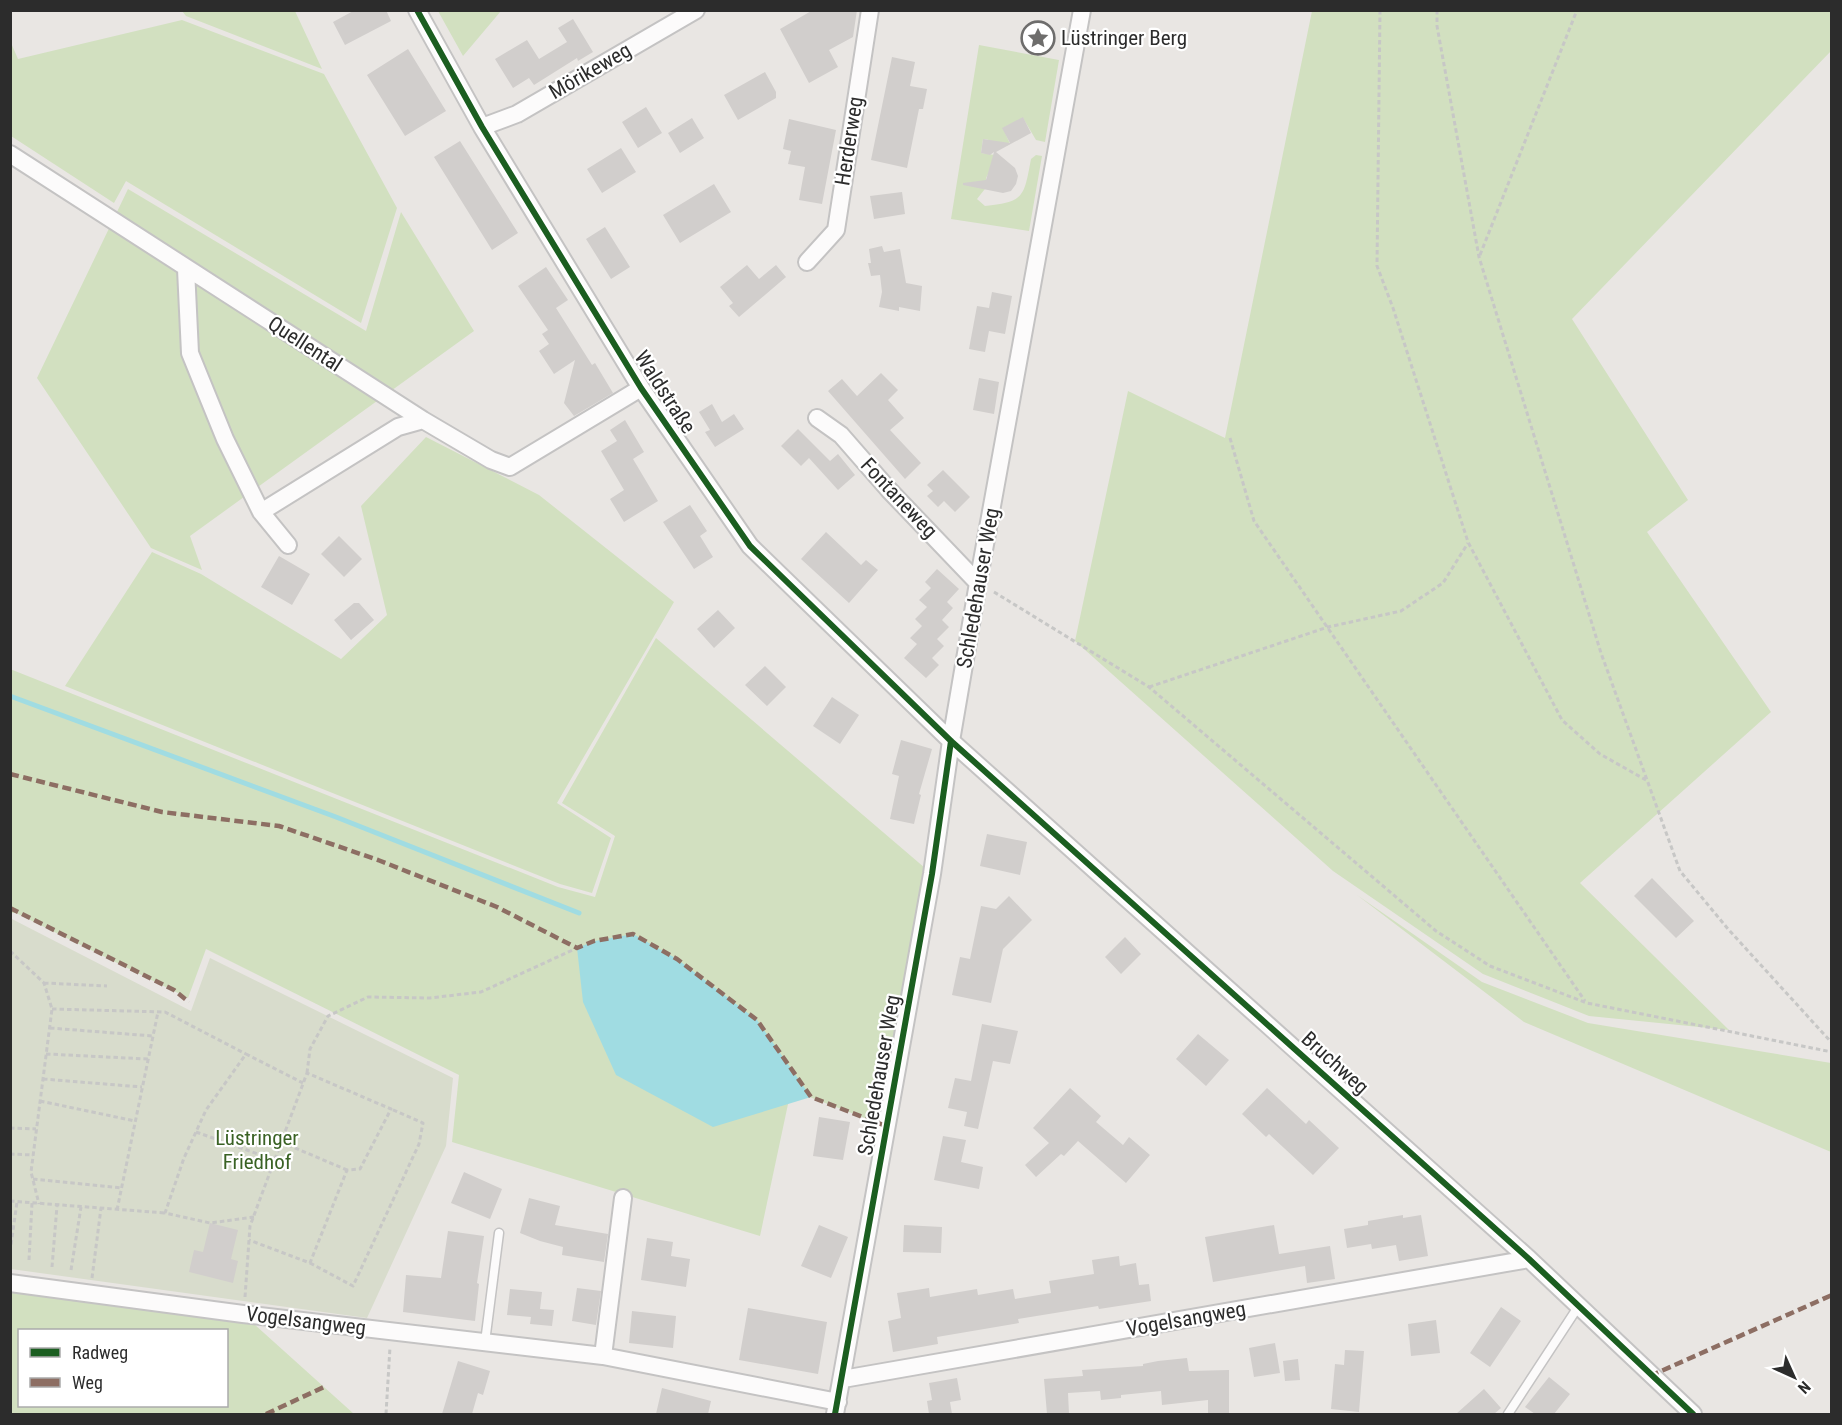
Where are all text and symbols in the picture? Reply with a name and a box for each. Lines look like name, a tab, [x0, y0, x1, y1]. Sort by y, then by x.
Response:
place icon: Lüstringer Berg	[1020, 20, 1056, 56]
place label: Lüstringer Berg	[1061, 26, 1187, 50]
street label: Mörikeweg	[545, 38, 635, 104]
street label: Herderweg	[830, 95, 868, 187]
street label: Quellental	[264, 311, 346, 377]
street label: Waldstraße	[629, 346, 701, 438]
street label: Fontaneweg	[856, 453, 942, 543]
street label: Schledehauser Weg	[952, 506, 1004, 670]
street label: Schledehauser Weg	[853, 993, 905, 1157]
street label: Bruchweg	[1297, 1027, 1373, 1099]
park label: Lüstringer Friedhof	[215, 1126, 299, 1174]
street label: Vogelsangweg	[1124, 1297, 1248, 1341]
street label: Vogelsangweg	[245, 1302, 367, 1340]
legend	[18, 1329, 228, 1407]
text: Radweg	[72, 1342, 128, 1363]
north arrow	[1764, 1347, 1824, 1407]
text: Weg	[72, 1372, 103, 1393]
text: N	[1794, 1377, 1814, 1397]

